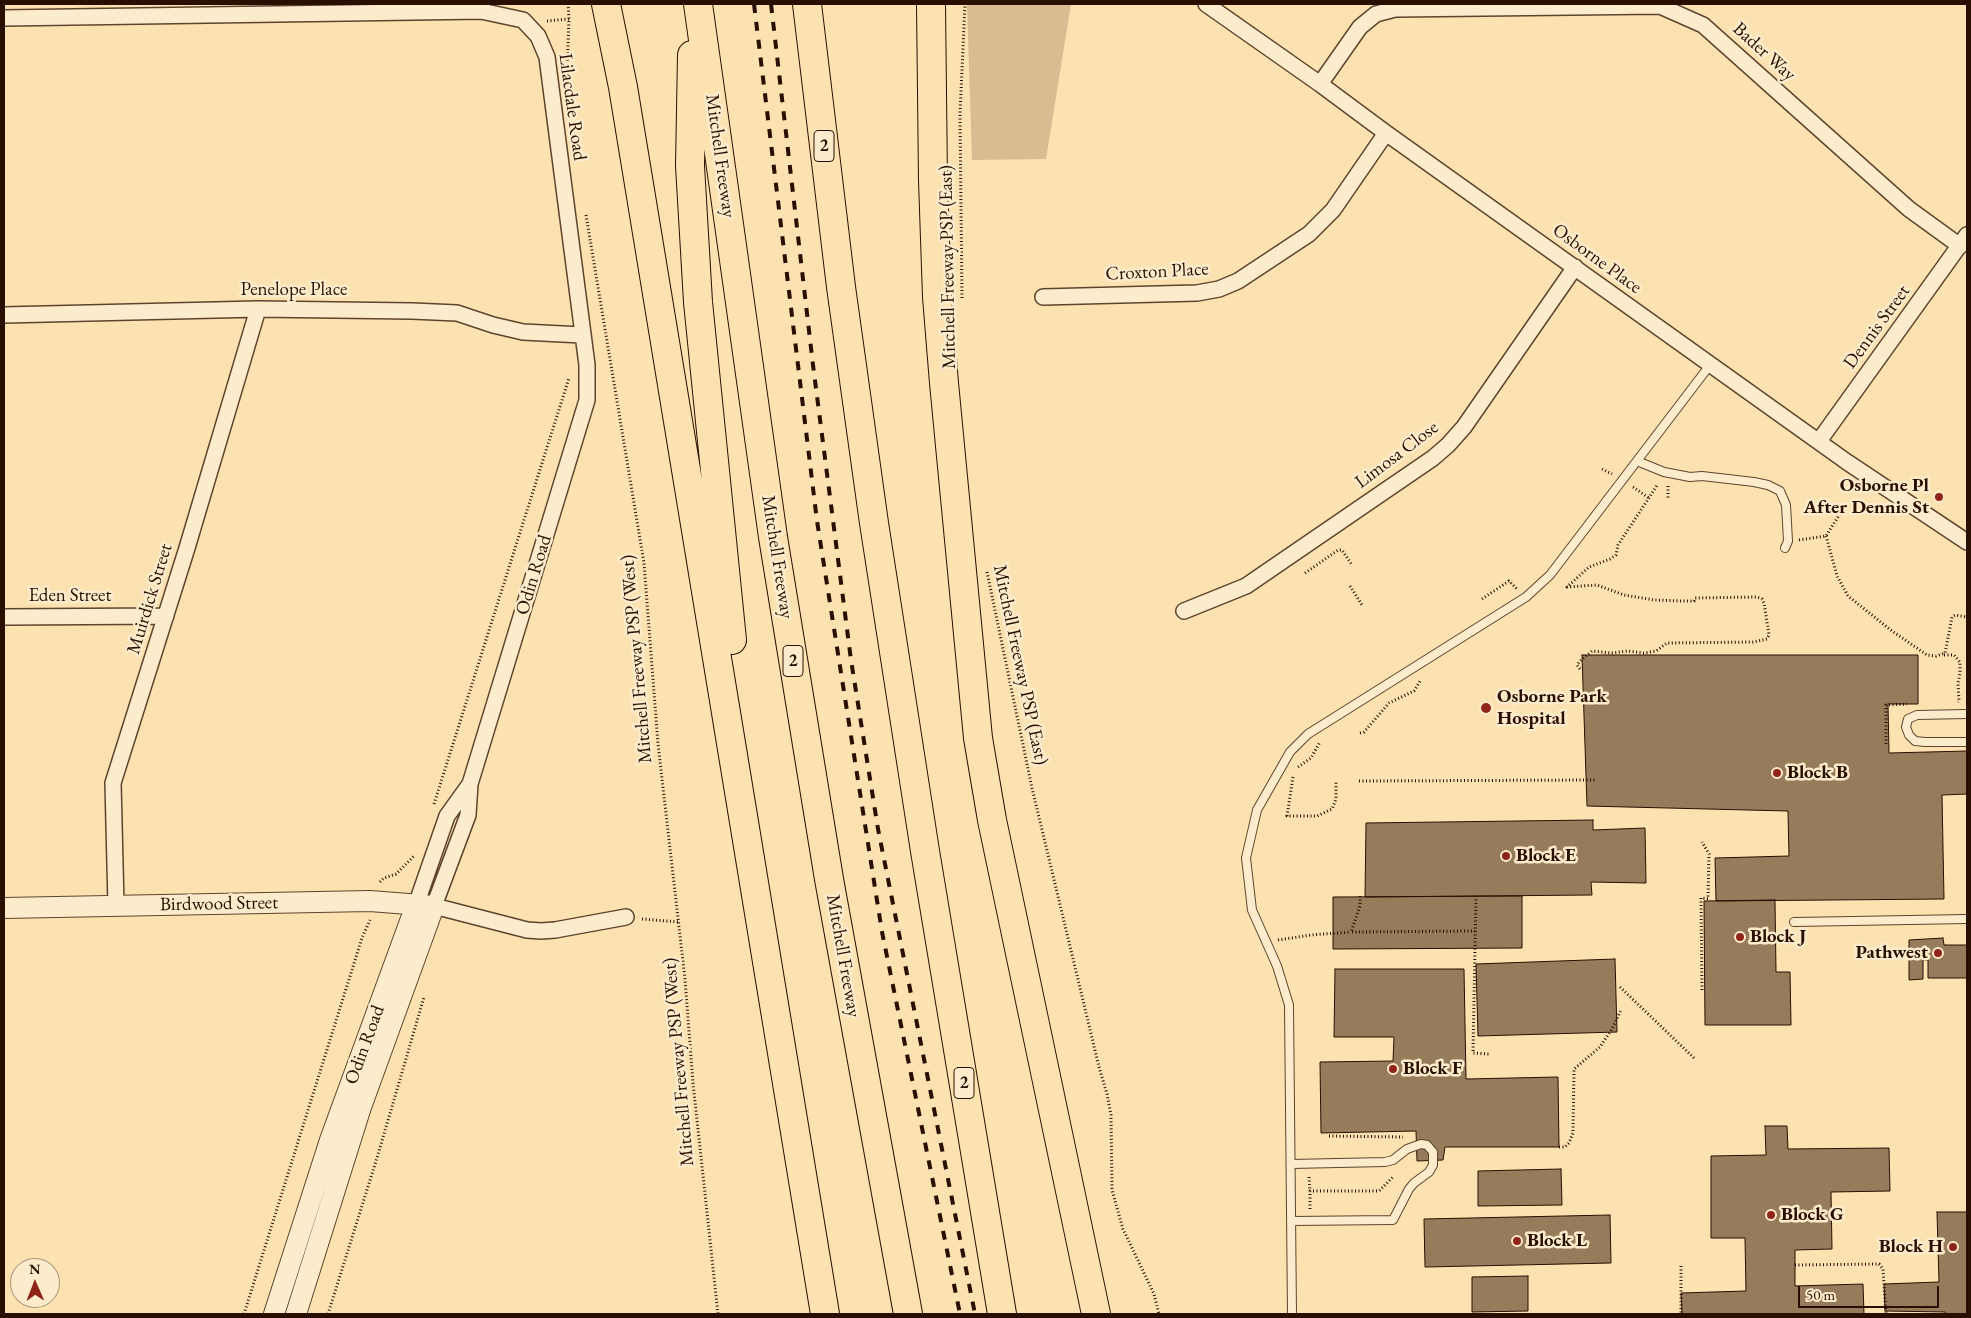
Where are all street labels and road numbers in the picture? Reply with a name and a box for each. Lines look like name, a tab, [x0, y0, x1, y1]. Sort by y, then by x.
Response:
street label: Bader Way	[1728, 18, 1800, 86]
street label: Lilacdale Road	[553, 52, 591, 162]
street label: Mitchell Freeway	[700, 93, 740, 219]
road number: 2	[814, 130, 834, 162]
street label: Mitchell Freeway PSP (East)	[935, 165, 961, 369]
street label: Osborne Place	[1548, 219, 1646, 299]
street label: Croxton Place	[1105, 258, 1209, 286]
street label: Penelope Place	[241, 279, 347, 301]
street label: Dennis Street	[1839, 281, 1915, 373]
street label: Limosa Close	[1351, 416, 1443, 494]
street label: Mitchell Freeway	[756, 494, 798, 620]
street label: Odin Road	[511, 532, 557, 618]
street label: Muirdick Street	[122, 541, 178, 657]
street label: Mitchell Freeway PSP (West)	[617, 554, 657, 764]
street label: Mitchell Freeway PSP (East)	[988, 563, 1052, 767]
street label: Eden Street	[29, 585, 111, 607]
road number: 2	[783, 646, 803, 676]
street label: Birdwood Street	[160, 892, 278, 916]
street label: Mitchell Freeway	[821, 893, 865, 1019]
street label: Mitchell Freeway PSP (West)	[659, 957, 699, 1167]
street label: Odin Road	[340, 1002, 390, 1088]
road number: 2	[954, 1068, 974, 1098]

